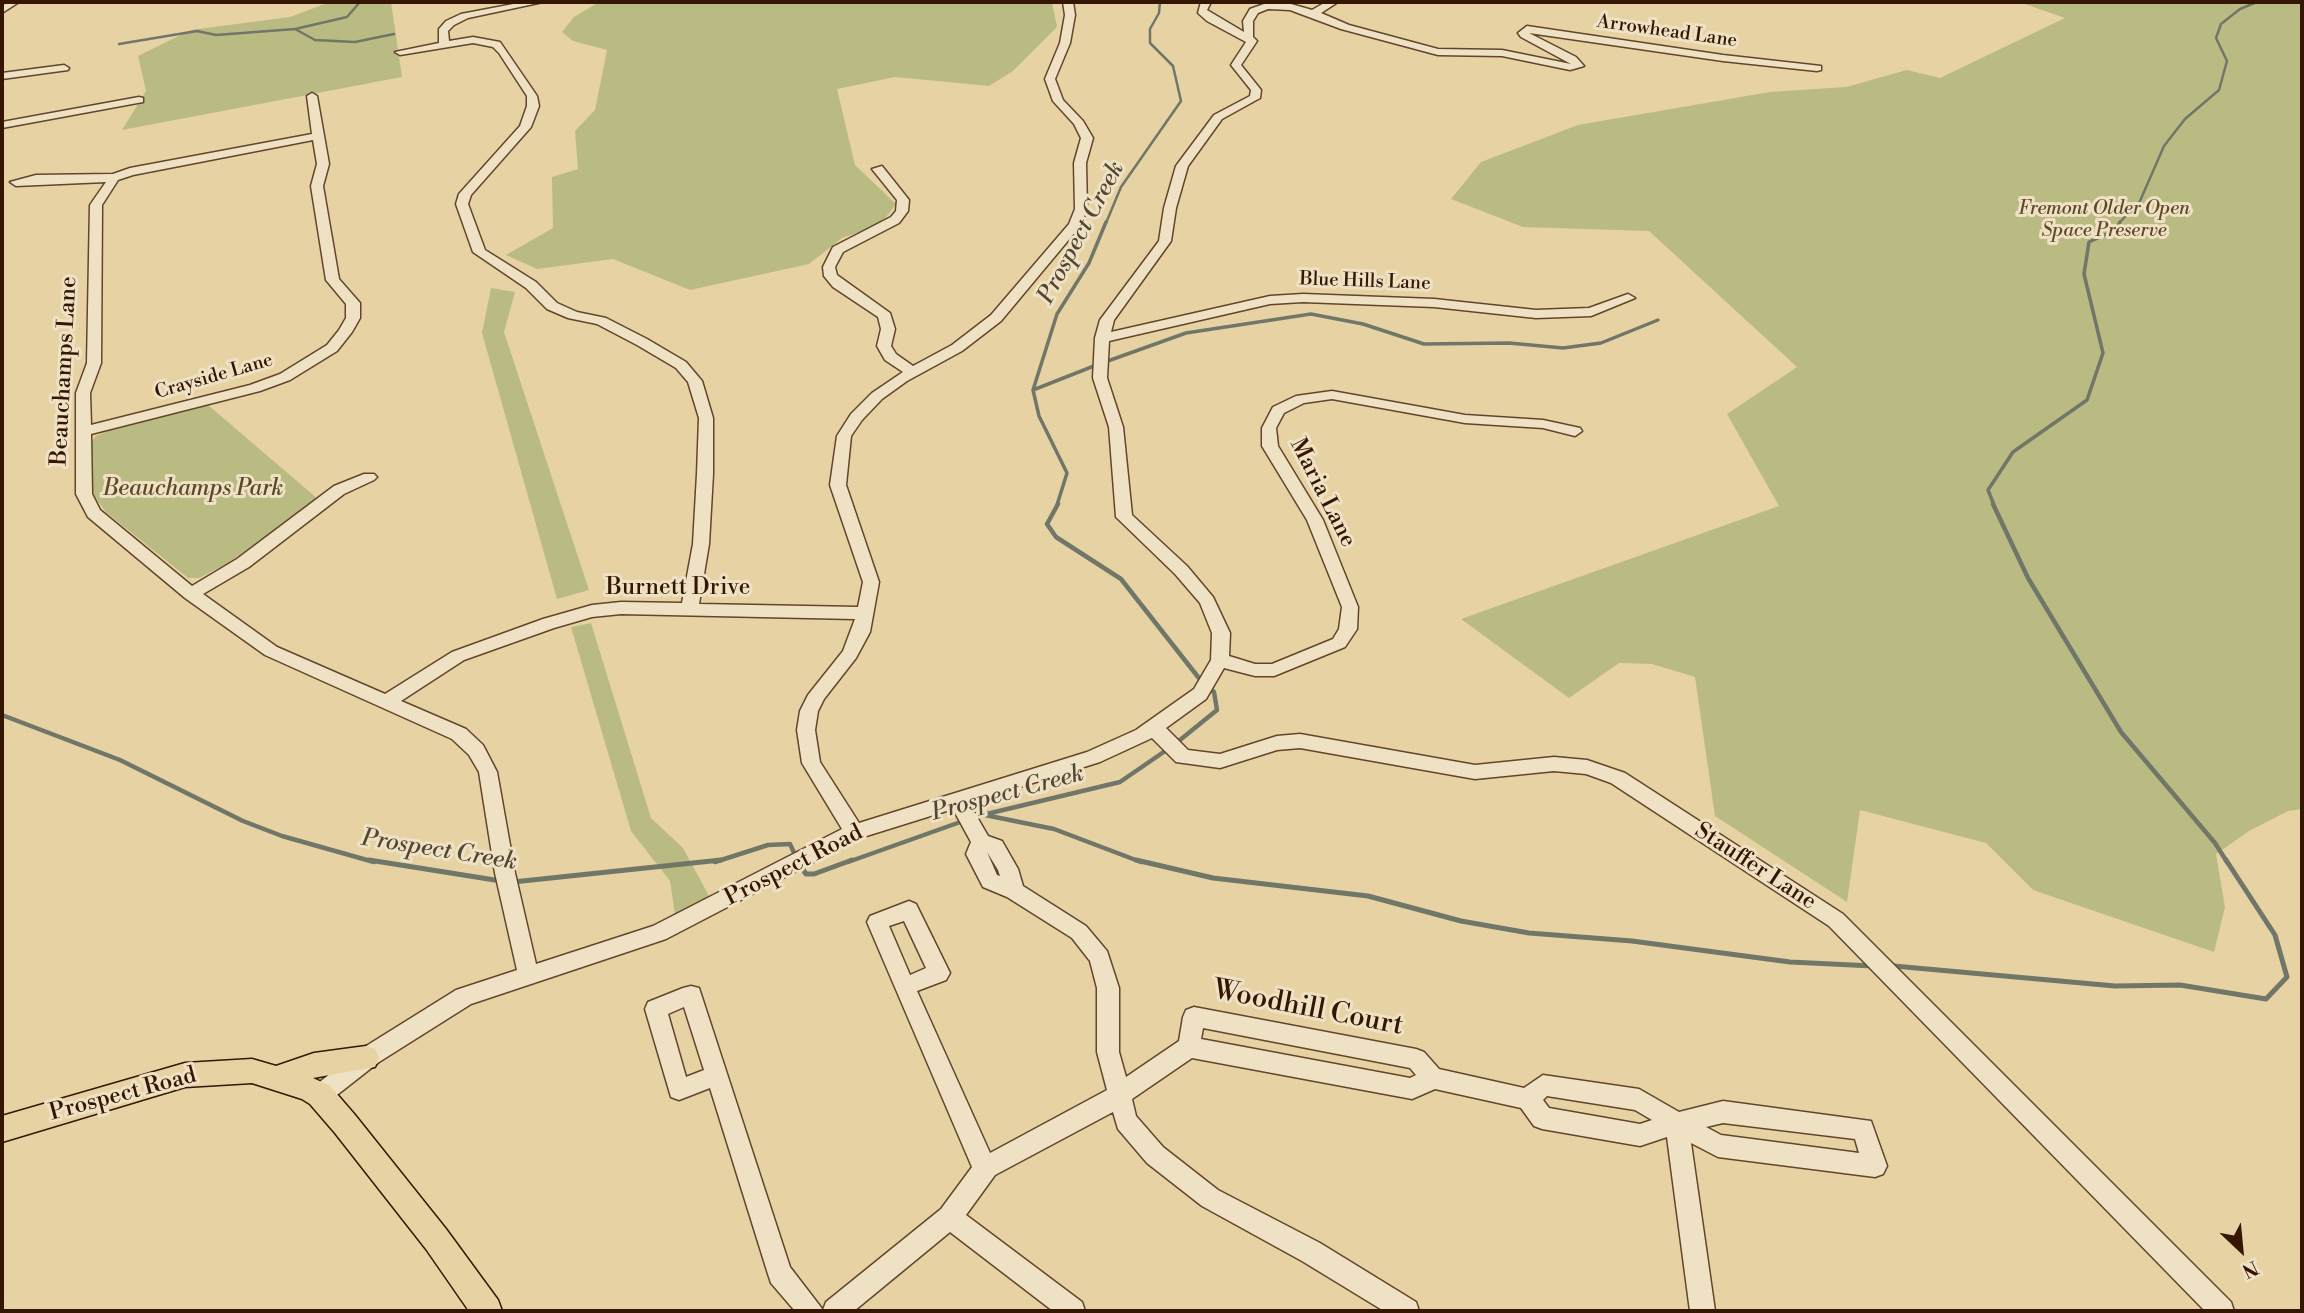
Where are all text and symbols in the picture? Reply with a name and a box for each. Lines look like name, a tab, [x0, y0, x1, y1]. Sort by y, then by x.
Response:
street label: Arrowhead Lane	[1595, 11, 1739, 53]
water label: Prospect Creek	[1032, 157, 1132, 309]
park label: Fremont Older Open Space Preserve	[2018, 198, 2190, 242]
street label: Blue Hills Lane	[1299, 268, 1431, 296]
street label: Beauchamps Lane	[46, 276, 84, 466]
street label: Crayside Lane	[152, 349, 276, 405]
street label: Maria Lane	[1283, 434, 1361, 552]
park label: Beauchamps Park	[103, 475, 283, 503]
street label: Burnett Drive	[606, 574, 750, 602]
water label: Prospect Creek	[929, 760, 1087, 828]
street label: Stauffer Lane	[1689, 817, 1821, 917]
street label: Prospect Road	[720, 819, 868, 913]
water label: Prospect Creek	[359, 825, 519, 877]
street label: Woodhill Court	[1210, 974, 1406, 1044]
street label: Prospect Road	[46, 1062, 200, 1128]
north arrow	[2206, 1215, 2276, 1285]
text: N	[2238, 1255, 2262, 1283]

